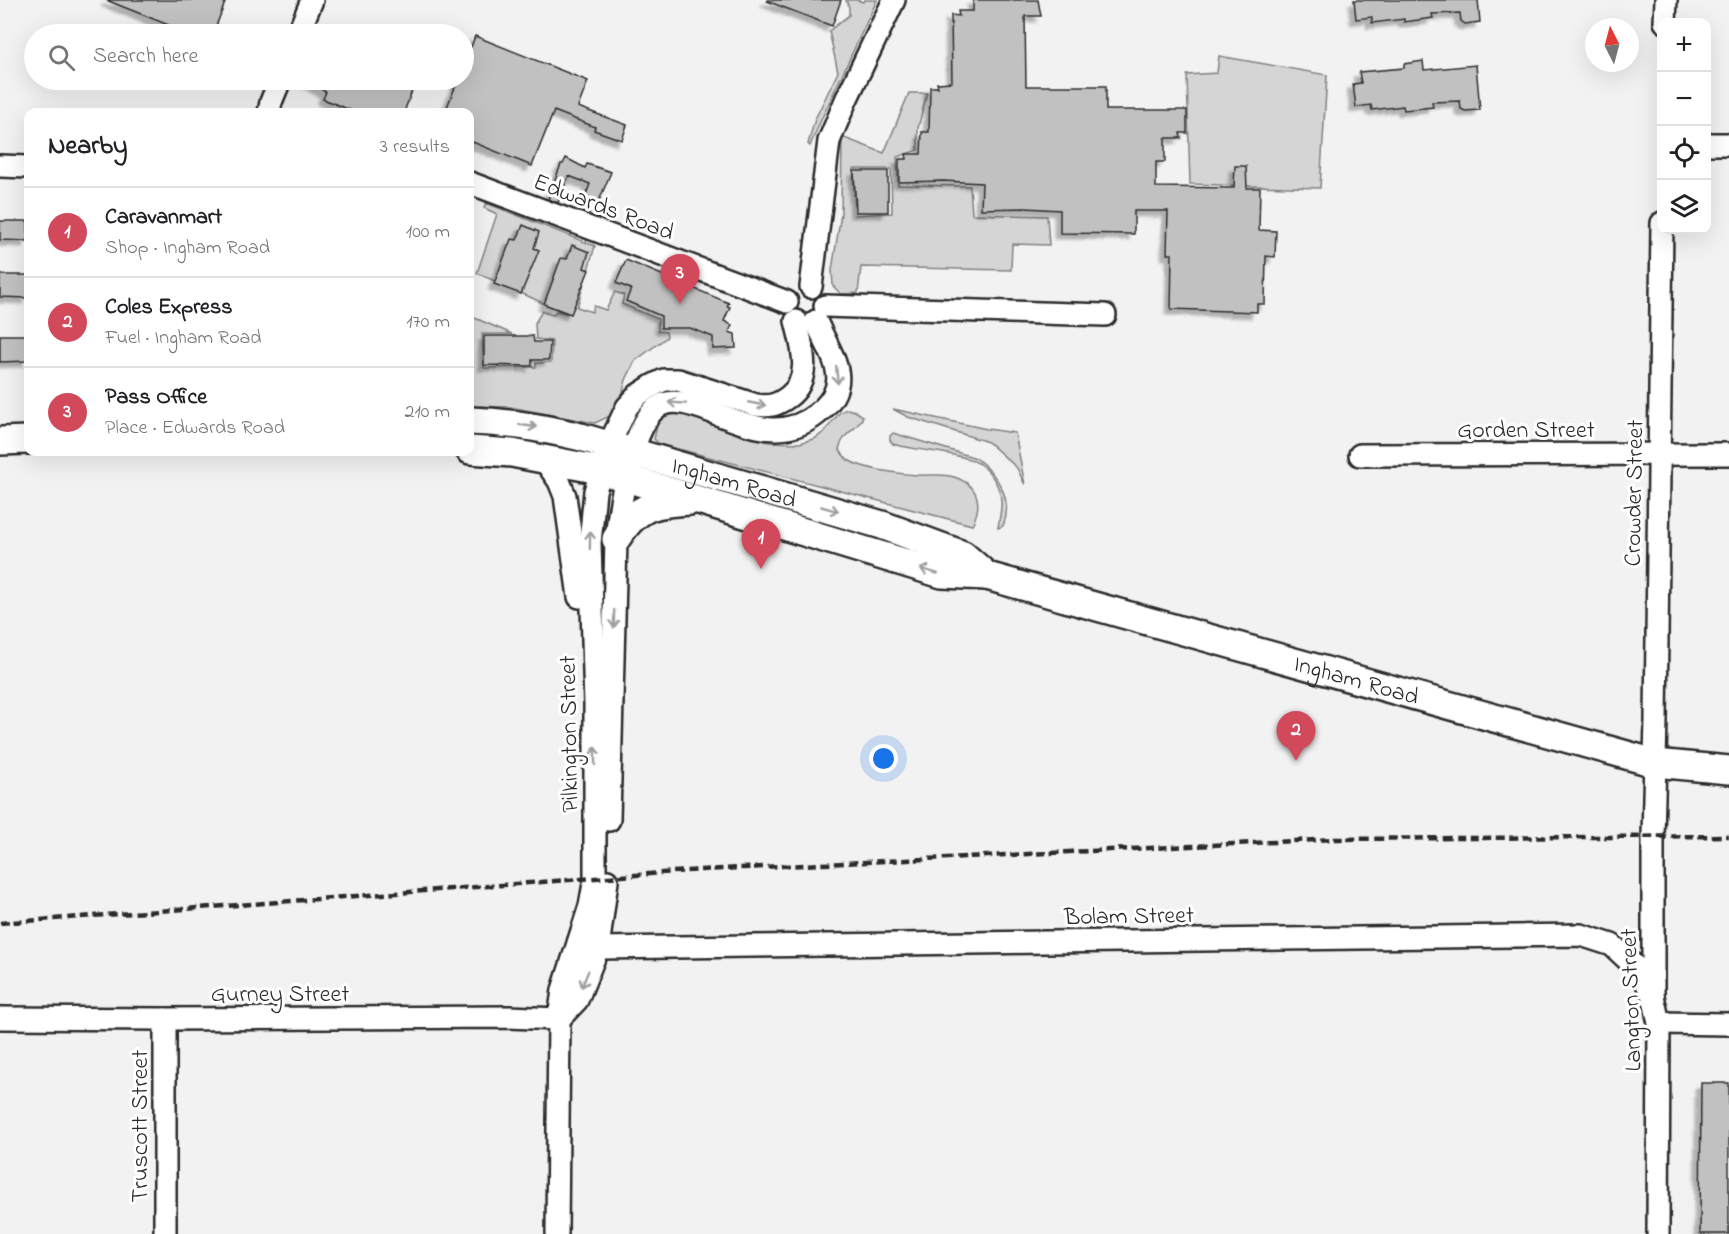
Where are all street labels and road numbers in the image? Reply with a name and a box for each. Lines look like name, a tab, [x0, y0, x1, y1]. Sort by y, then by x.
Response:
street label: Edwards Road	[528, 165, 679, 251]
street label: Gorden Street	[1457, 414, 1595, 449]
street label: Crowder Street	[1617, 419, 1654, 567]
street label: Ingham Road	[667, 449, 801, 519]
street label: Ingham Road	[1289, 648, 1423, 716]
street label: Pilkington Street	[552, 655, 589, 813]
street label: Bolam Street	[1063, 899, 1194, 936]
street label: Langton Street	[1613, 928, 1652, 1072]
street label: Gurney Street	[211, 978, 349, 1014]
street label: Truscott Street	[124, 1050, 159, 1202]

